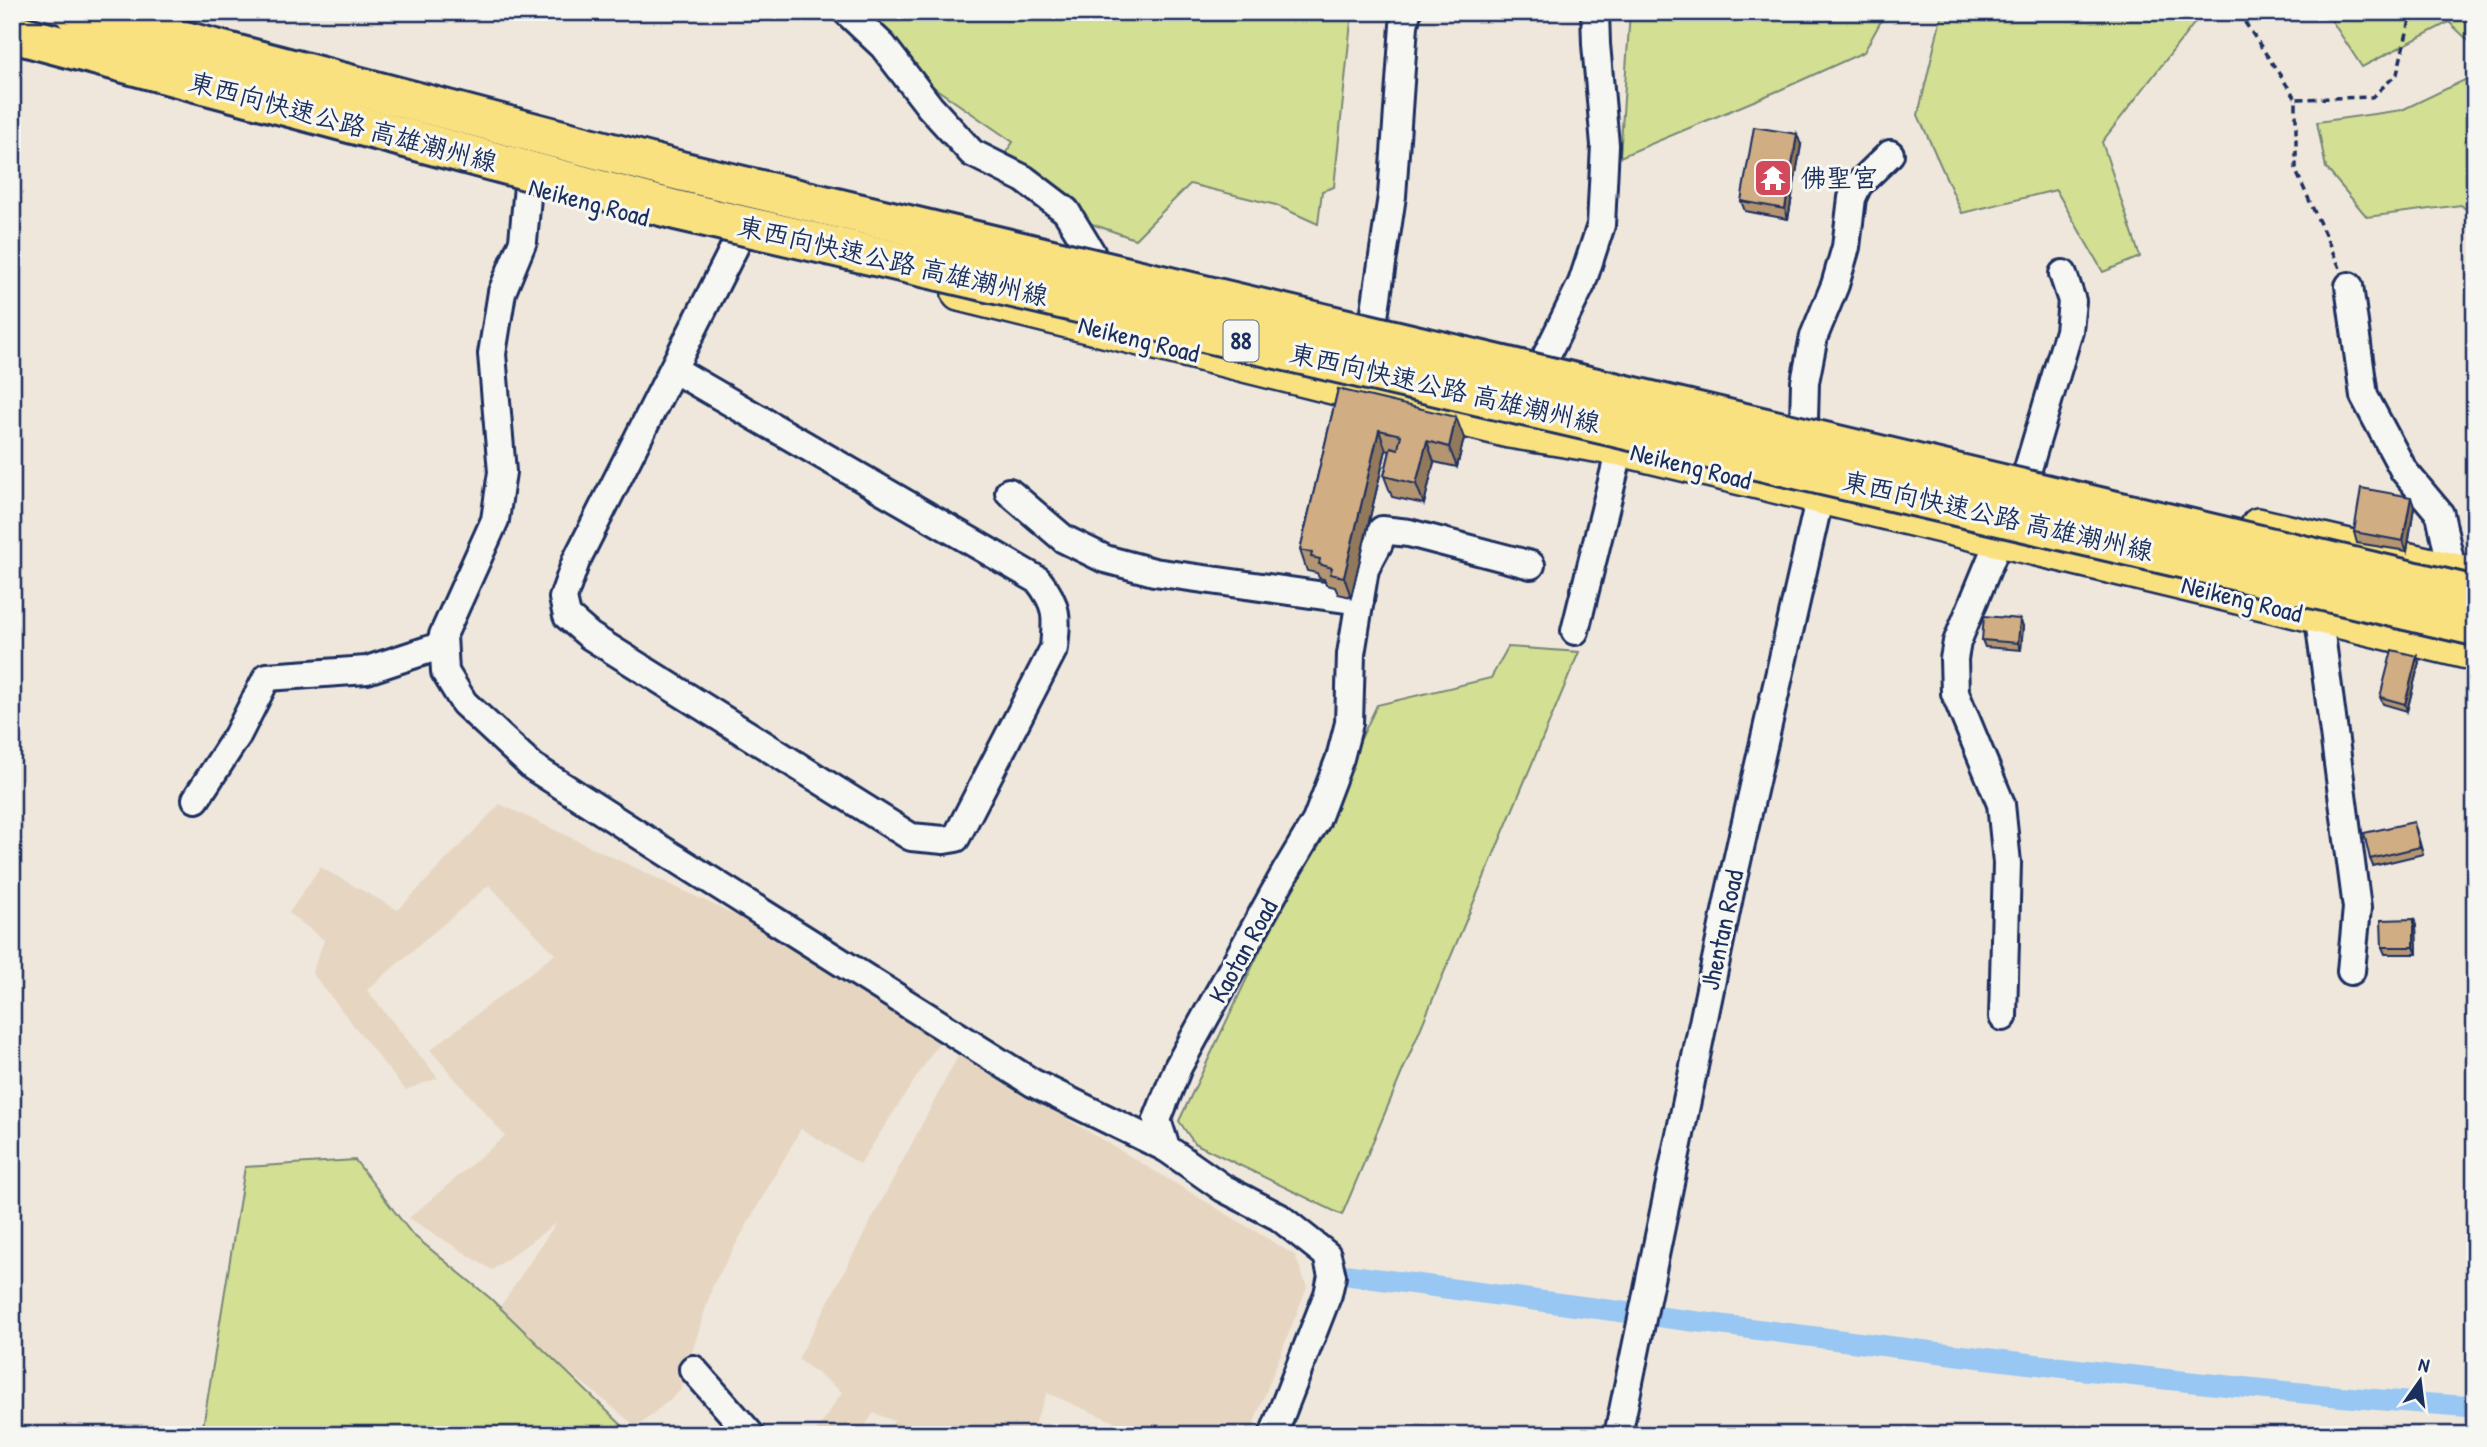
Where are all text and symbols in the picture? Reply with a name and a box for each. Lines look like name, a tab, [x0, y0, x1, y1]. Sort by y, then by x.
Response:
street label: 東西向快速公路 高雄潮州線	[185, 63, 501, 180]
temple icon: 佛聖宮	[1752, 157, 1794, 199]
place label: 佛聖宮	[1800, 160, 1878, 195]
street label: Neikeng Road	[525, 169, 653, 234]
street label: 東西向快速公路 高雄潮州線	[734, 208, 1052, 313]
street label: Neikeng Road	[1075, 307, 1203, 370]
road number: 88	[1224, 320, 1258, 362]
street label: 東西向快速公路 高雄潮州線	[1286, 335, 1604, 440]
street label: Neikeng Road	[1627, 434, 1755, 497]
street label: 東西向快速公路 高雄潮州線	[1839, 463, 2157, 568]
street label: Neikeng Road	[2178, 567, 2306, 630]
street label: Jhentan Road	[1692, 867, 1751, 993]
street label: Kaotan Road	[1200, 893, 1285, 1009]
north arrow	[2386, 1346, 2456, 1416]
text: N	[2416, 1351, 2432, 1378]

